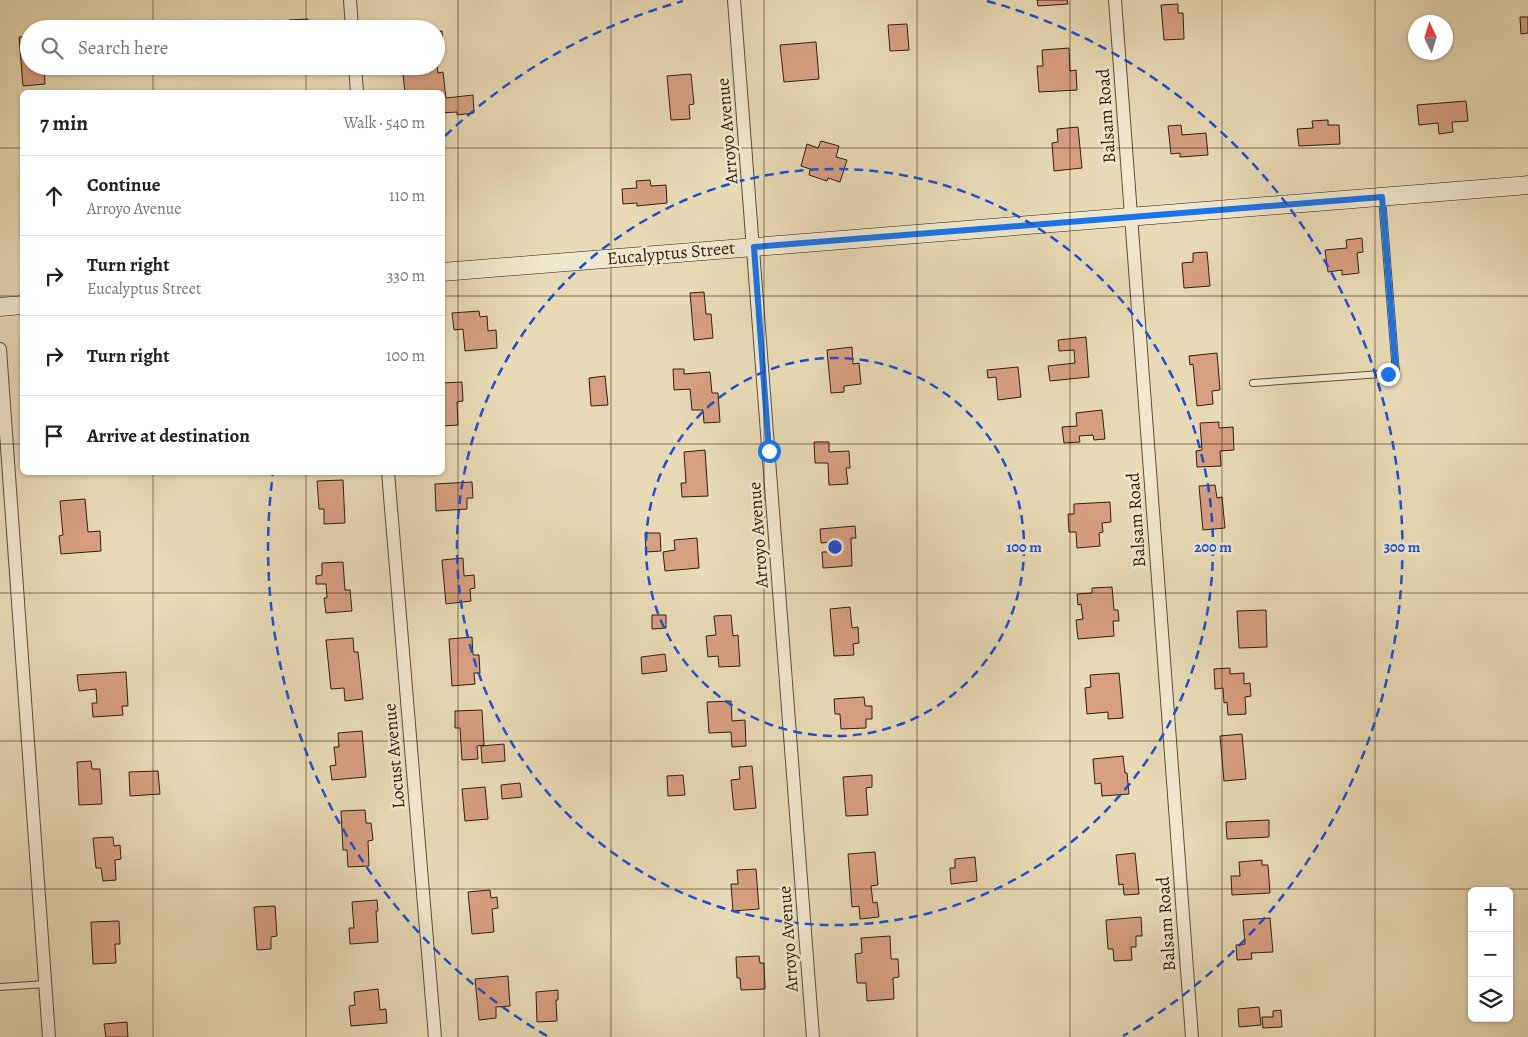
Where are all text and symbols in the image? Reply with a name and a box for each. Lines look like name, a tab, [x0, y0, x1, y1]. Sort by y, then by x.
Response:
north arrow	[1408, 15, 1453, 60]
search box	[20, 20, 445, 75]
icon: search	[38, 34, 66, 62]
text: Search here	[78, 35, 168, 61]
street label: Balsam Road	[1091, 67, 1121, 164]
street label: Arroyo Avenue	[710, 77, 744, 186]
text: 7 min	[40, 109, 88, 137]
text: Walk · 540 m	[343, 112, 425, 134]
text: Continue	[87, 172, 161, 198]
icon: ahead	[40, 182, 68, 210]
text: 110 m	[389, 185, 425, 207]
text: Arroyo Avenue	[87, 198, 182, 220]
street label: Eucalyptus Street	[606, 235, 736, 271]
text: Turn right	[87, 252, 169, 278]
icon: right	[40, 262, 68, 290]
text: 330 m	[387, 265, 425, 287]
text: Eucalyptus Street	[87, 278, 201, 300]
icon: right	[40, 342, 68, 370]
text: Turn right	[87, 343, 169, 369]
text: 100 m	[386, 345, 425, 367]
route end	[1377, 363, 1400, 386]
icon: arrive	[40, 422, 68, 450]
text: Arrive at destination	[87, 423, 250, 449]
route start	[758, 440, 781, 463]
street label: Balsam Road	[1121, 471, 1151, 568]
street label: Arroyo Avenue	[742, 481, 774, 590]
text: 100 m	[1006, 537, 1042, 557]
text: 200 m	[1194, 537, 1232, 557]
text: 300 m	[1384, 537, 1421, 557]
centre of rings	[826, 538, 844, 556]
street label: Locust Avenue	[377, 702, 411, 810]
street label: Balsam Road	[1151, 875, 1181, 972]
street label: Arroyo Avenue	[772, 885, 804, 994]
map controls	[1468, 887, 1513, 1022]
button: +	[1468, 887, 1513, 932]
button: −	[1468, 932, 1513, 977]
button: layers	[1468, 977, 1513, 1022]

